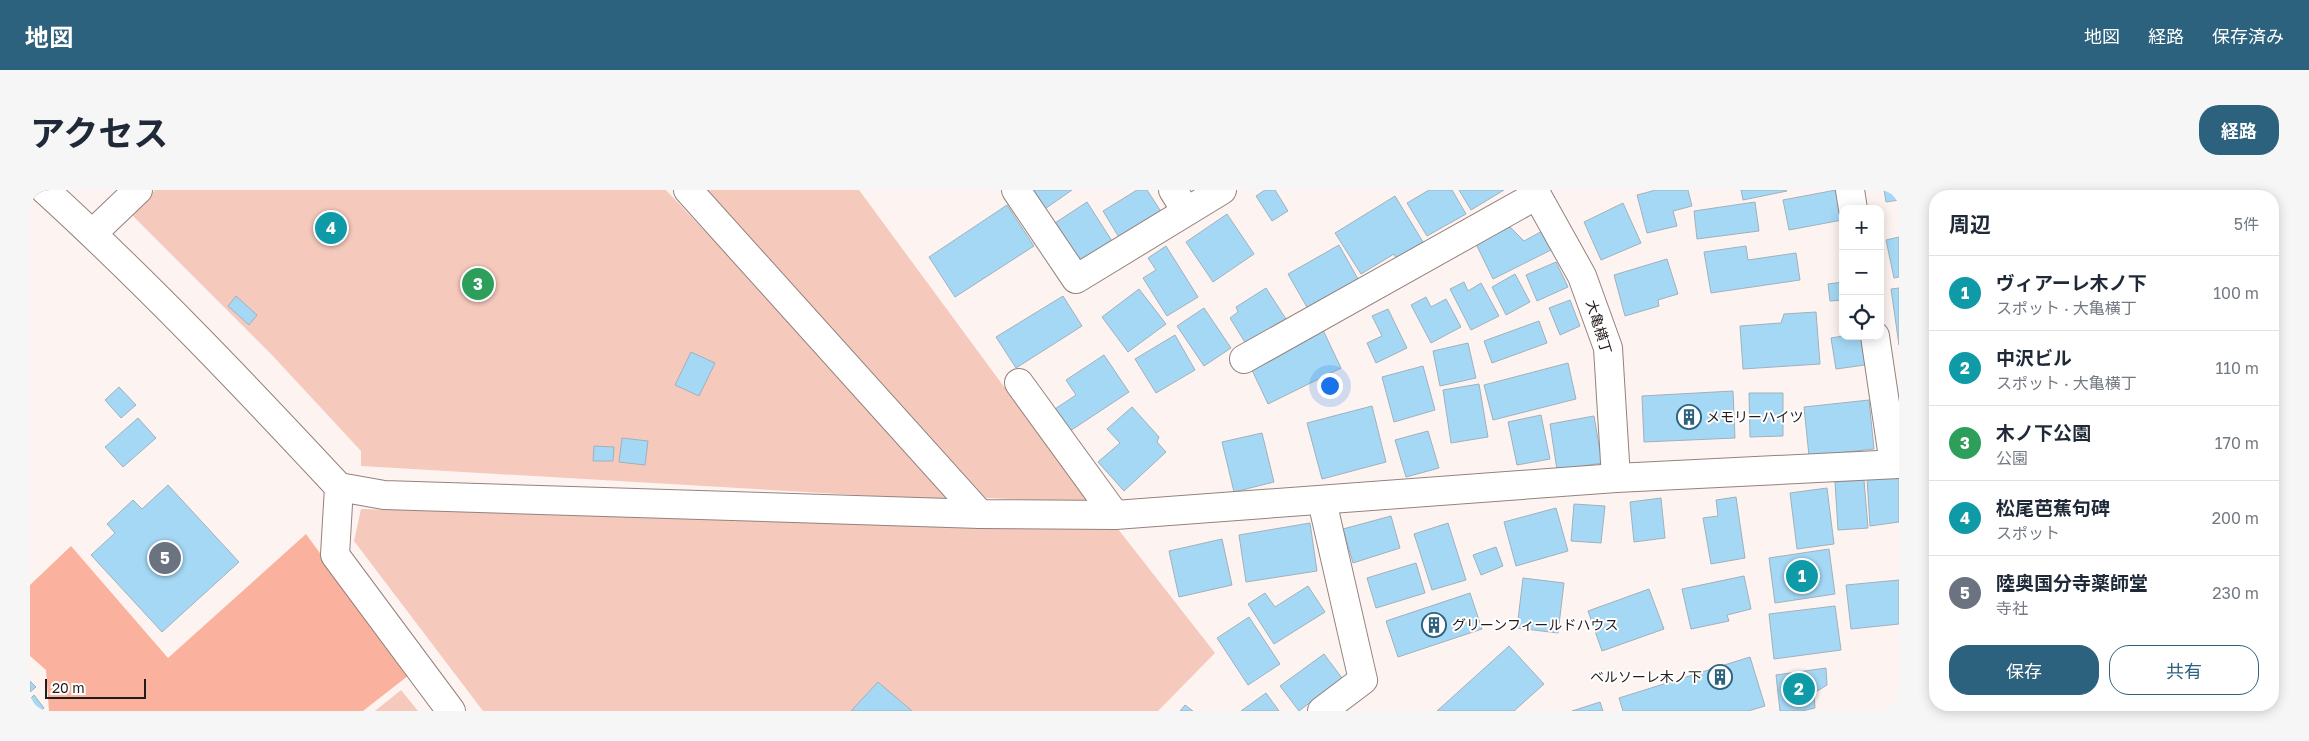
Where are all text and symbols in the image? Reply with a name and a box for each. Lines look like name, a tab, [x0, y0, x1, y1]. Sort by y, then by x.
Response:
text: 地図	[25, 22, 73, 51]
text: 地図	[2084, 25, 2120, 47]
text: 経路	[2148, 25, 2184, 47]
text: 保存済み	[2212, 25, 2284, 47]
button: 経路	[2199, 105, 2279, 155]
text: アクセス	[30, 112, 168, 154]
map controls	[1839, 205, 1884, 340]
button: +	[1839, 205, 1884, 250]
pin: 4	[315, 209, 347, 247]
text: 周辺	[1949, 211, 1991, 237]
text: 5件	[2234, 214, 2259, 234]
button: −	[1839, 250, 1884, 295]
pin: 3	[462, 265, 494, 303]
text: ヴィアーレ木ノ下	[1996, 271, 2147, 294]
text: 1	[1961, 283, 1969, 303]
text: 100 m	[2213, 283, 2259, 303]
button: locate	[1839, 295, 1884, 340]
street label: 大亀横丁	[1583, 298, 1616, 356]
text: スポット · 大亀横丁	[1996, 298, 2137, 318]
text: 中沢ビル	[1996, 346, 2072, 369]
text: 2	[1960, 358, 1970, 378]
text: 110 m	[2215, 358, 2259, 378]
your location	[1317, 373, 1343, 399]
text: スポット · 大亀横丁	[1996, 373, 2137, 393]
building icon: メモリーハイツ	[1676, 404, 1702, 430]
place label: メモリーハイツ	[1706, 408, 1803, 425]
text: 木ノ下公園	[1996, 421, 2091, 444]
text: 3	[1960, 433, 1970, 453]
text: 170 m	[2215, 433, 2259, 453]
text: 公園	[1996, 448, 2028, 468]
text: 松尾芭蕉句碑	[1996, 496, 2110, 519]
text: 4	[1960, 508, 1970, 528]
text: 200 m	[2212, 508, 2259, 528]
text: スポット	[1996, 523, 2060, 543]
pin: 5	[149, 539, 181, 577]
pin: 1	[1786, 557, 1818, 595]
text: 陸奥国分寺薬師堂	[1996, 571, 2148, 594]
text: 5	[1960, 583, 1970, 603]
text: 230 m	[2212, 583, 2259, 603]
text: 寺社	[1996, 598, 2028, 618]
building icon: グリーンフィールドハウス	[1421, 612, 1447, 638]
place label: グリーンフィールドハウス	[1452, 616, 1619, 633]
button: 保存	[1949, 645, 2099, 695]
button: 共有	[2109, 645, 2259, 695]
building icon: ベルソーレ木ノ下	[1707, 664, 1733, 690]
place label: ベルソーレ木ノ下	[1590, 668, 1702, 685]
pin: 2	[1783, 670, 1815, 708]
scale bar	[45, 676, 146, 699]
text: 20 m	[52, 679, 85, 696]

